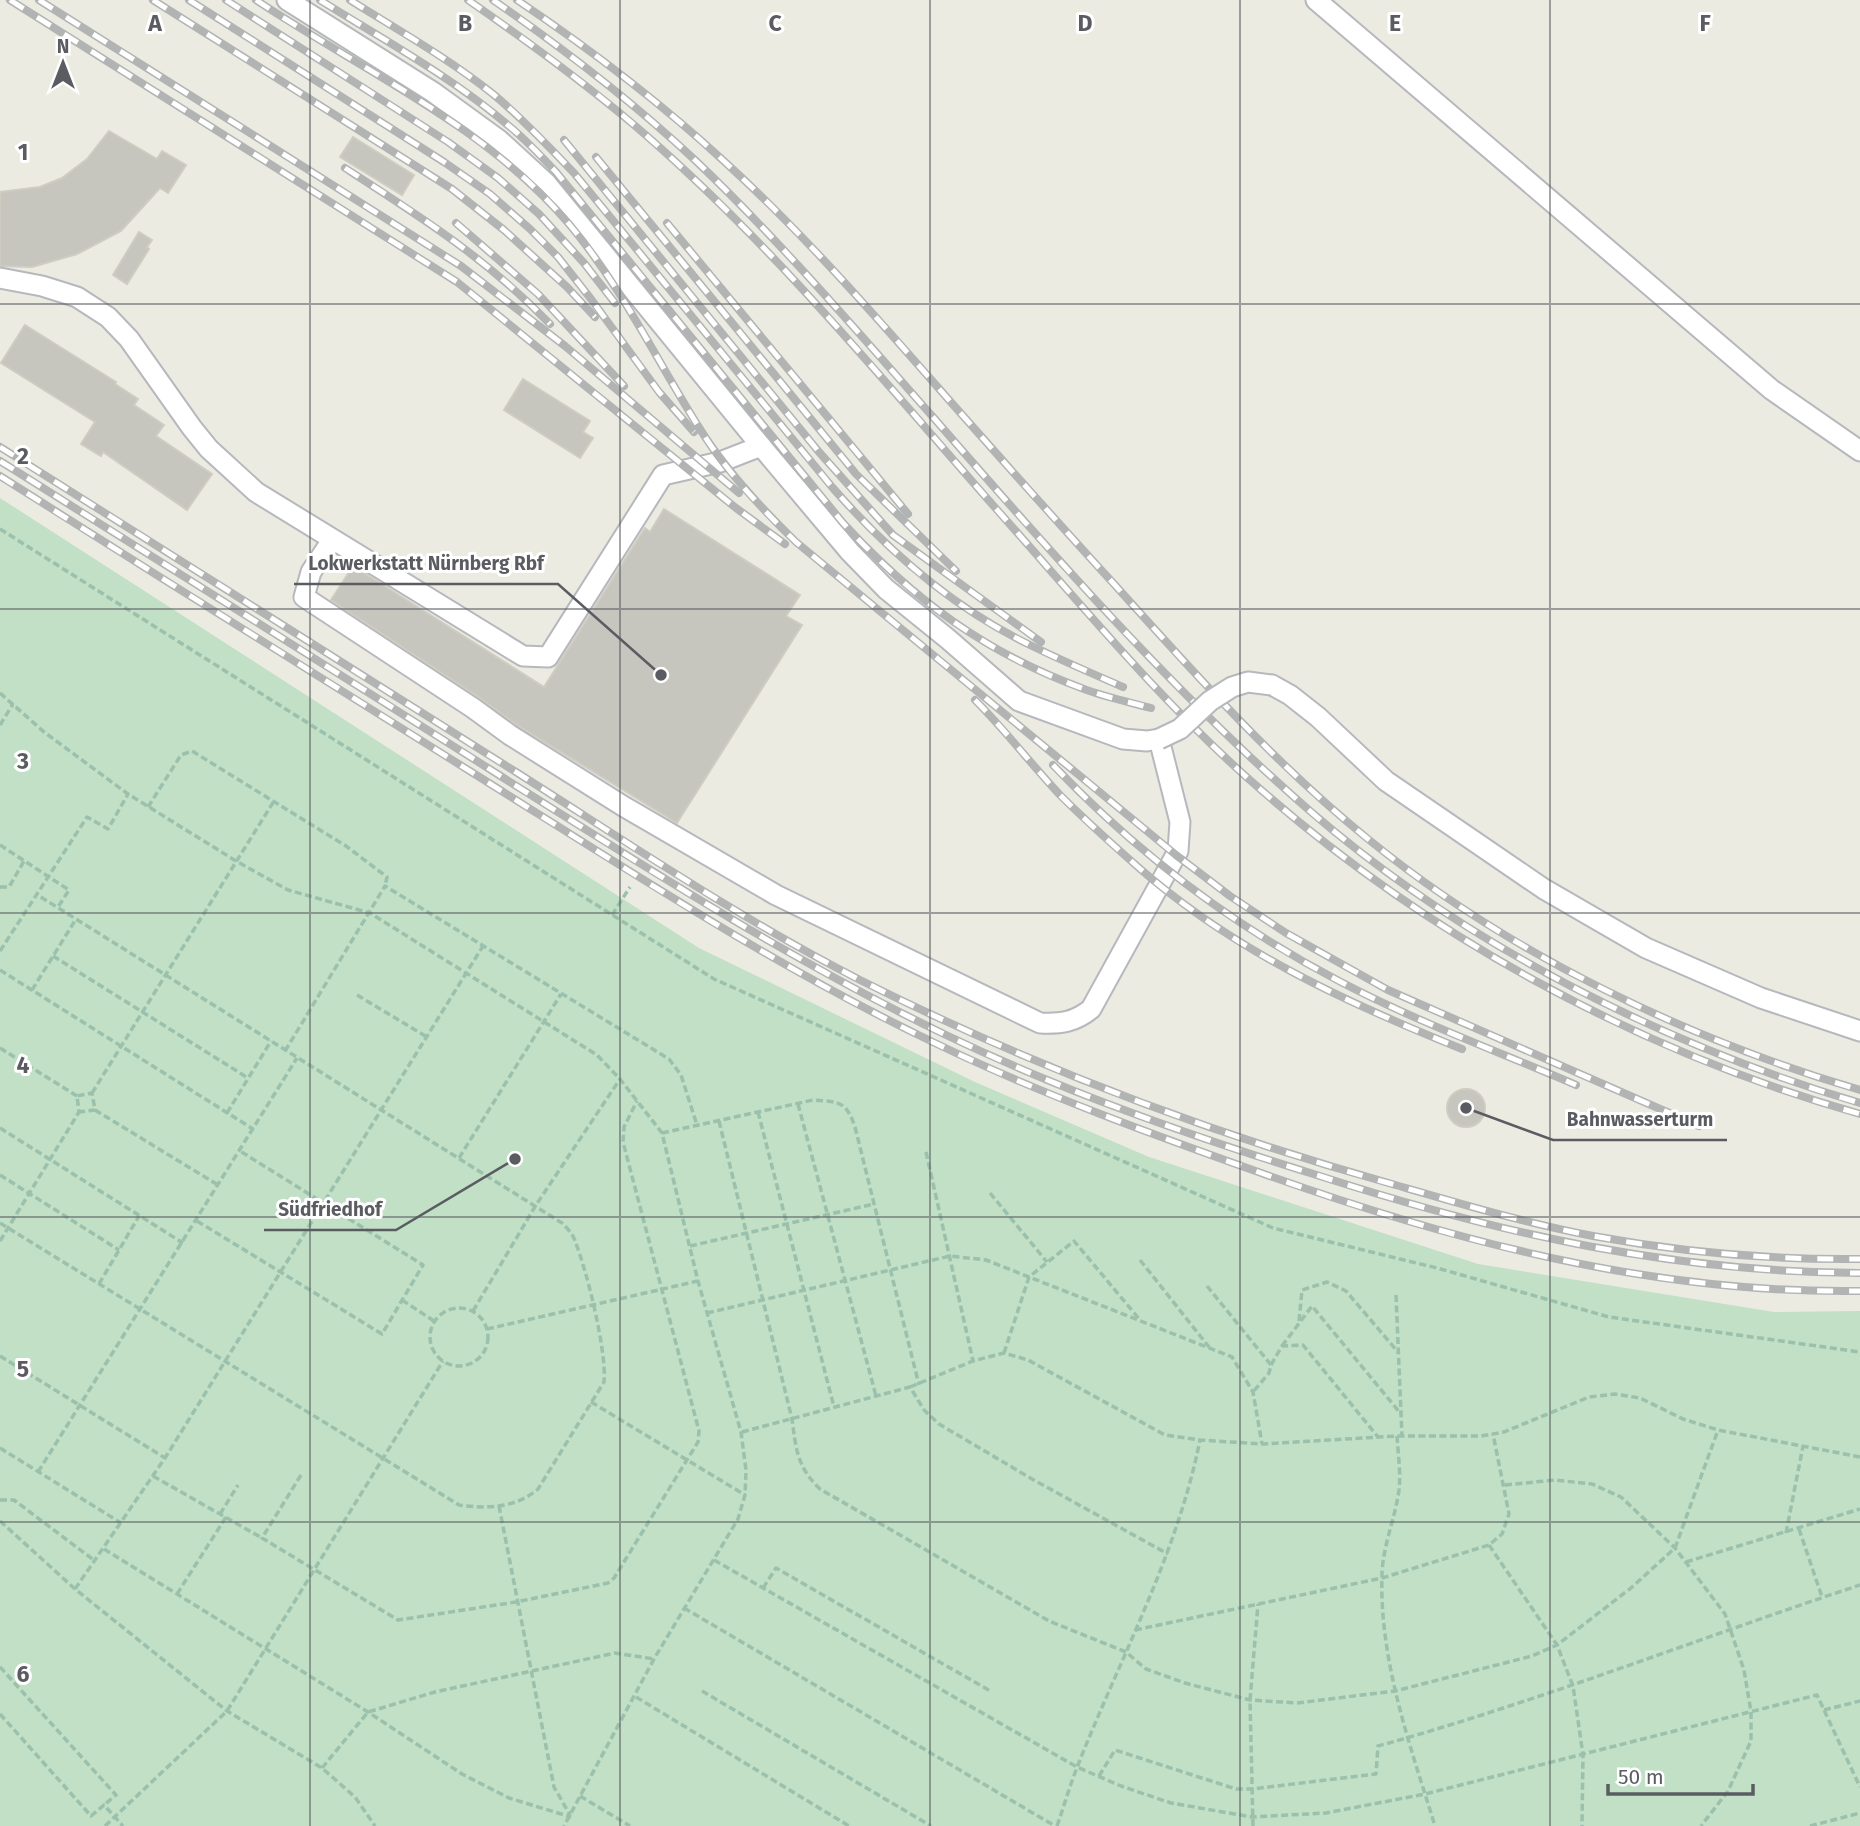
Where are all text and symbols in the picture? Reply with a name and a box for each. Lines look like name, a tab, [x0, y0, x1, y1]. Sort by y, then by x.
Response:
text: A	[147, 9, 162, 37]
text: B	[458, 9, 472, 37]
text: C	[768, 9, 782, 37]
text: D	[1078, 9, 1093, 37]
text: E	[1389, 9, 1401, 37]
text: F	[1699, 9, 1711, 37]
north arrow	[28, 28, 98, 98]
text: N	[57, 35, 69, 58]
text: 1	[18, 138, 28, 166]
text: 2	[17, 442, 29, 470]
callout: Lokwerkstatt Nürnberg Rbf	[294, 544, 558, 584]
text: Lokwerkstatt Nürnberg Rbf	[308, 552, 546, 575]
text: 3	[16, 747, 29, 775]
text: 4	[17, 1051, 30, 1079]
callout: Bahnwasserturm	[1553, 1100, 1727, 1140]
text: Bahnwasserturm	[1567, 1108, 1713, 1131]
callout: Südfriedhof	[264, 1190, 396, 1230]
text: Südfriedhof	[278, 1198, 384, 1221]
text: 5	[17, 1355, 29, 1383]
text: 6	[17, 1660, 30, 1688]
scale bar	[1608, 1752, 1753, 1796]
text: 50 m	[1618, 1764, 1664, 1790]

